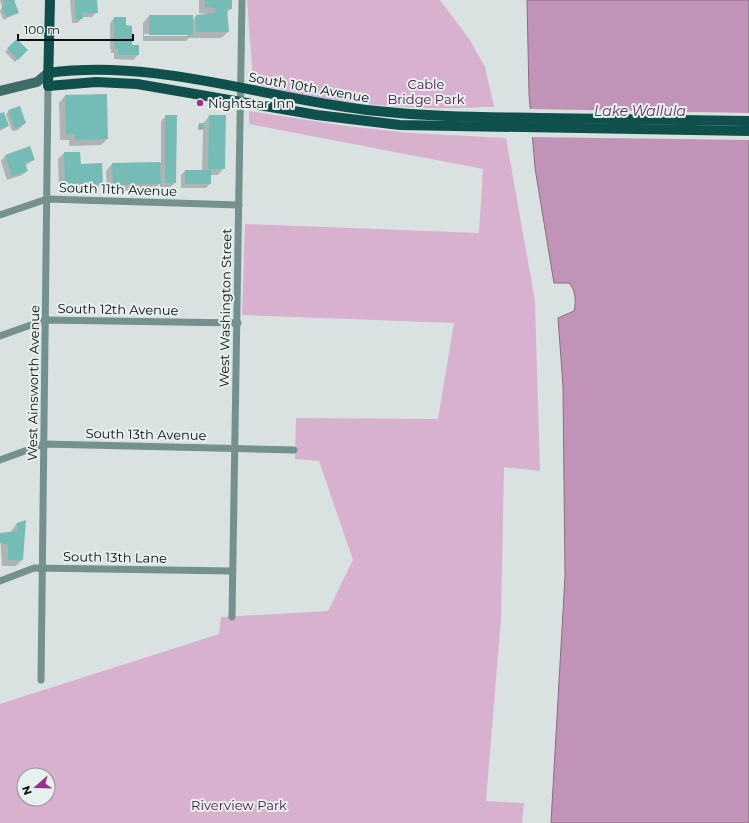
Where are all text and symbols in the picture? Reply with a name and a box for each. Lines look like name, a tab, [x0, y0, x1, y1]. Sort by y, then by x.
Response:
scale bar	[18, 16, 133, 42]
text: 100 m	[24, 22, 60, 37]
street label: South 10th Avenue	[247, 69, 371, 106]
park label: Cable Bridge Park	[387, 76, 465, 107]
place label: Nightstar Inn	[208, 95, 294, 111]
marker: Nightstar Inn	[195, 98, 205, 108]
water label: Lake Wallula	[594, 102, 686, 120]
street label: South 11th Avenue	[59, 179, 178, 199]
street label: West Washington Street	[216, 228, 234, 388]
street label: South 12th Avenue	[57, 300, 179, 318]
street label: West Ainsworth Avenue	[24, 305, 42, 461]
street label: South 13th Avenue	[85, 425, 207, 443]
street label: South 13th Lane	[63, 548, 167, 566]
north arrow	[16, 767, 56, 807]
text: N	[19, 784, 35, 797]
park label: Riverview Park	[191, 797, 287, 813]

